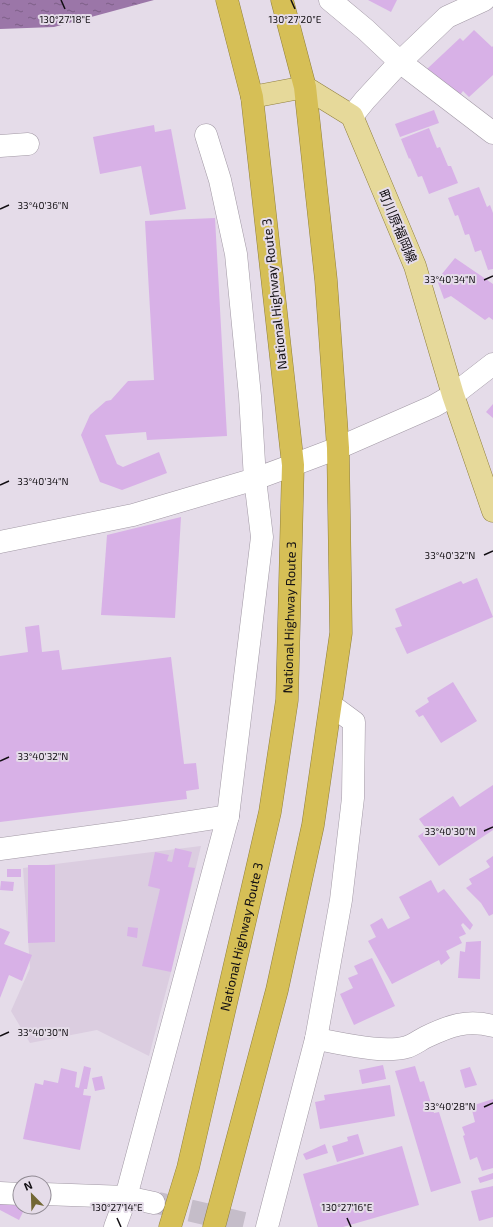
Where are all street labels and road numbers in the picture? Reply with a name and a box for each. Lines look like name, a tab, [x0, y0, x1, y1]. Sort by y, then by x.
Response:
street label: 町川原福岡線	[375, 187, 421, 265]
street label: National Highway Route 3	[258, 218, 290, 370]
street label: National Highway Route 3	[279, 541, 299, 693]
street label: National Highway Route 3	[216, 861, 266, 1013]

